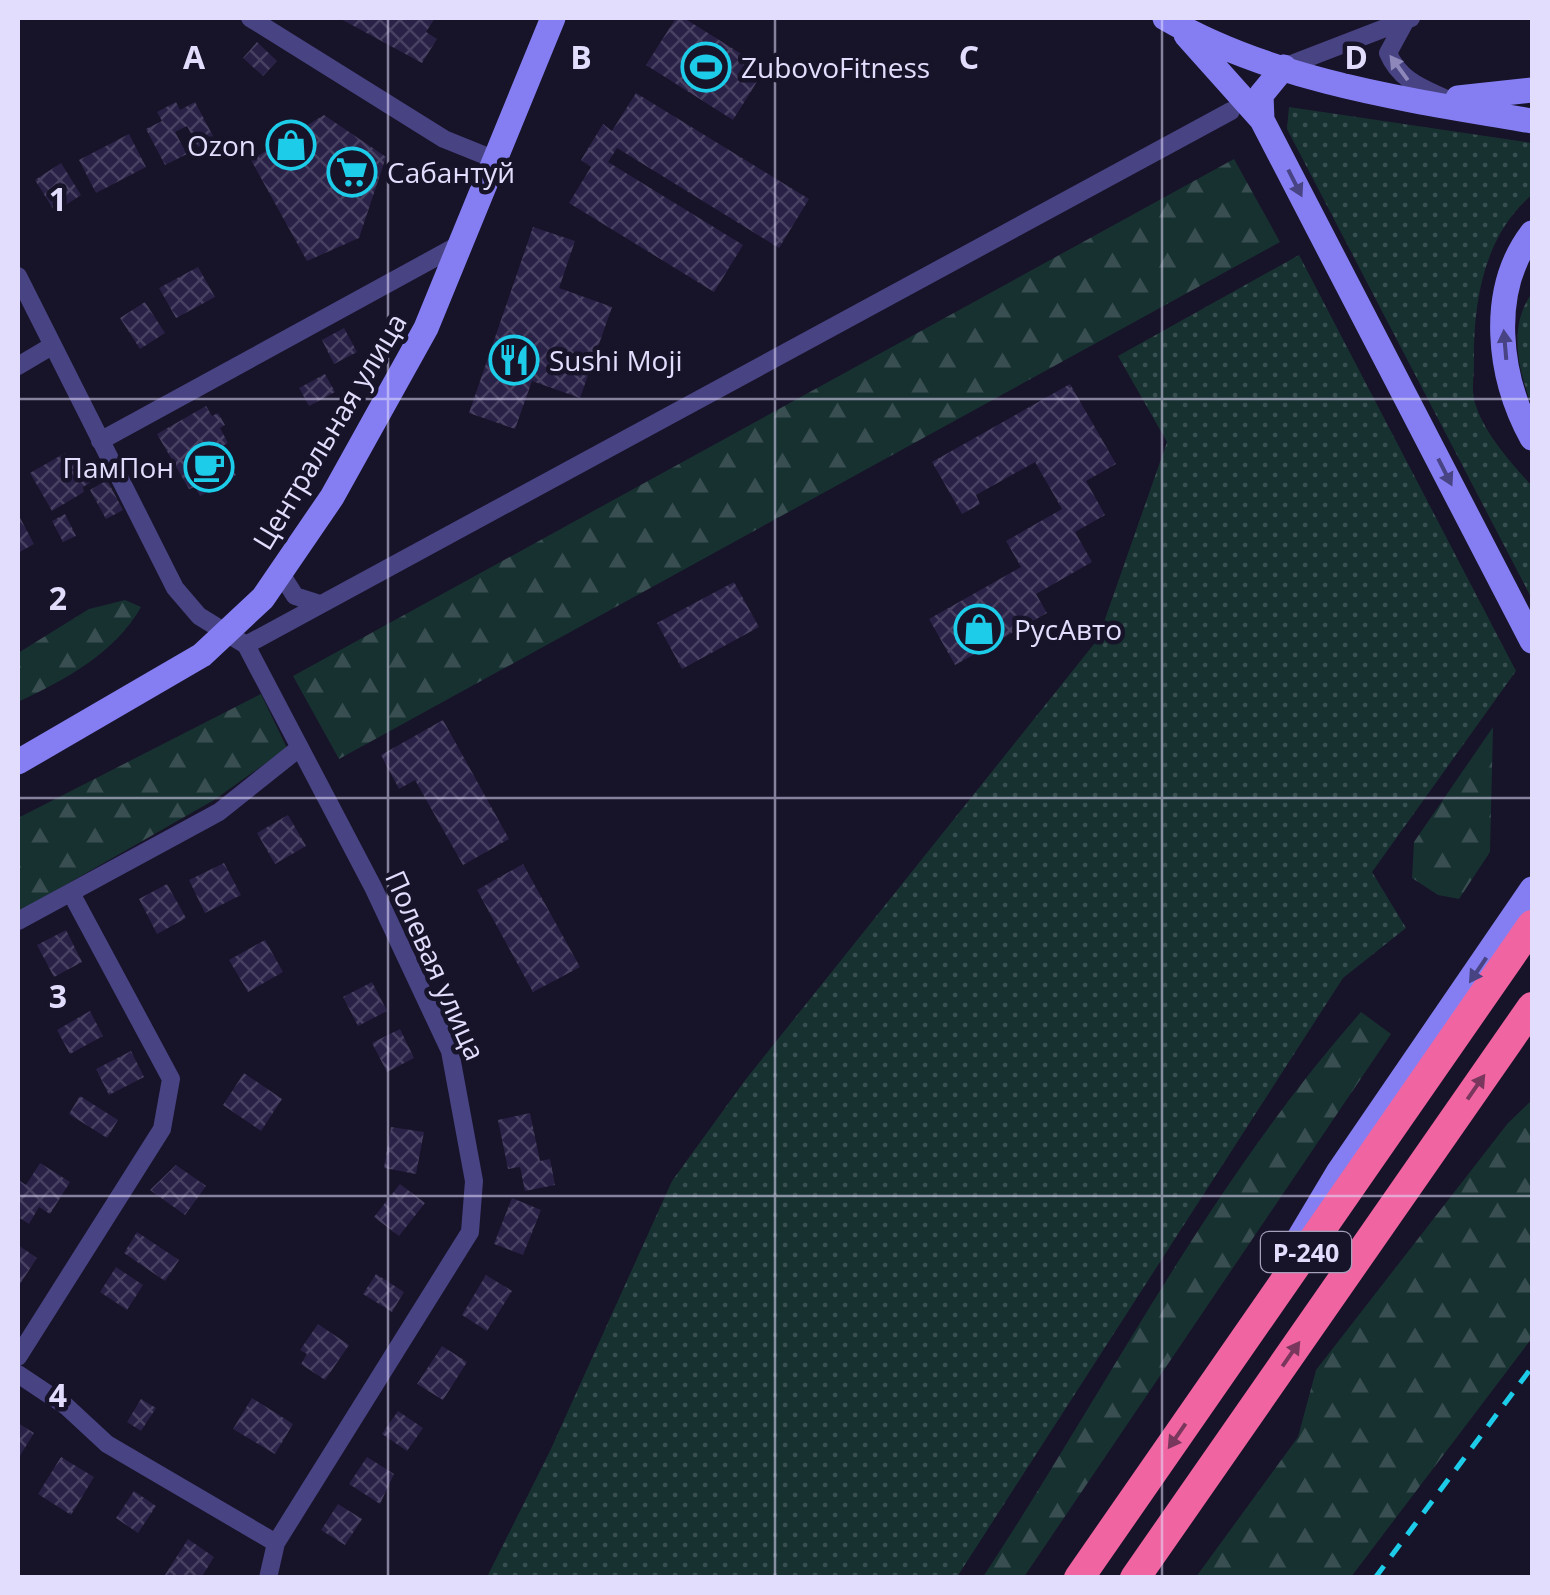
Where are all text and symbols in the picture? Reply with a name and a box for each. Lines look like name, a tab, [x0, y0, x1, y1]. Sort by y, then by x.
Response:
text: A	[183, 35, 206, 78]
text: B	[570, 35, 592, 78]
text: C	[959, 35, 979, 78]
text: D	[1344, 35, 1368, 78]
sports icon: ZubovoFitness	[680, 41, 732, 93]
place label: ZubovoFitness	[741, 48, 930, 86]
one-way arrow	[1389, 55, 1409, 81]
shop icon: Ozon	[265, 119, 317, 171]
place label: Ozon	[187, 126, 256, 164]
supermarket icon: Сабантуй	[326, 146, 378, 198]
place label: Сабантуй	[387, 153, 515, 191]
one-way arrow	[1286, 169, 1303, 198]
text: 1	[49, 177, 67, 220]
street label: Центральная улица	[243, 306, 415, 556]
one-way arrow	[1496, 329, 1512, 361]
restaurant icon: Sushi Moji	[488, 334, 540, 386]
place label: Sushi Moji	[549, 341, 683, 379]
cafe icon: ПамПон	[183, 441, 235, 493]
place label: ПамПон	[63, 448, 174, 486]
one-way arrow	[1436, 457, 1453, 486]
text: 2	[49, 576, 67, 619]
shop icon: РусАвто	[953, 603, 1005, 655]
place label: РусАвто	[1014, 610, 1122, 648]
street label: Полевая улица	[377, 864, 495, 1066]
one-way arrow	[1469, 956, 1488, 983]
text: 3	[49, 974, 67, 1017]
one-way arrow	[1466, 1074, 1485, 1101]
road number: Р-240	[1261, 1232, 1351, 1272]
one-way arrow	[1281, 1341, 1300, 1367]
text: 4	[49, 1373, 67, 1416]
one-way arrow	[1168, 1423, 1187, 1450]

